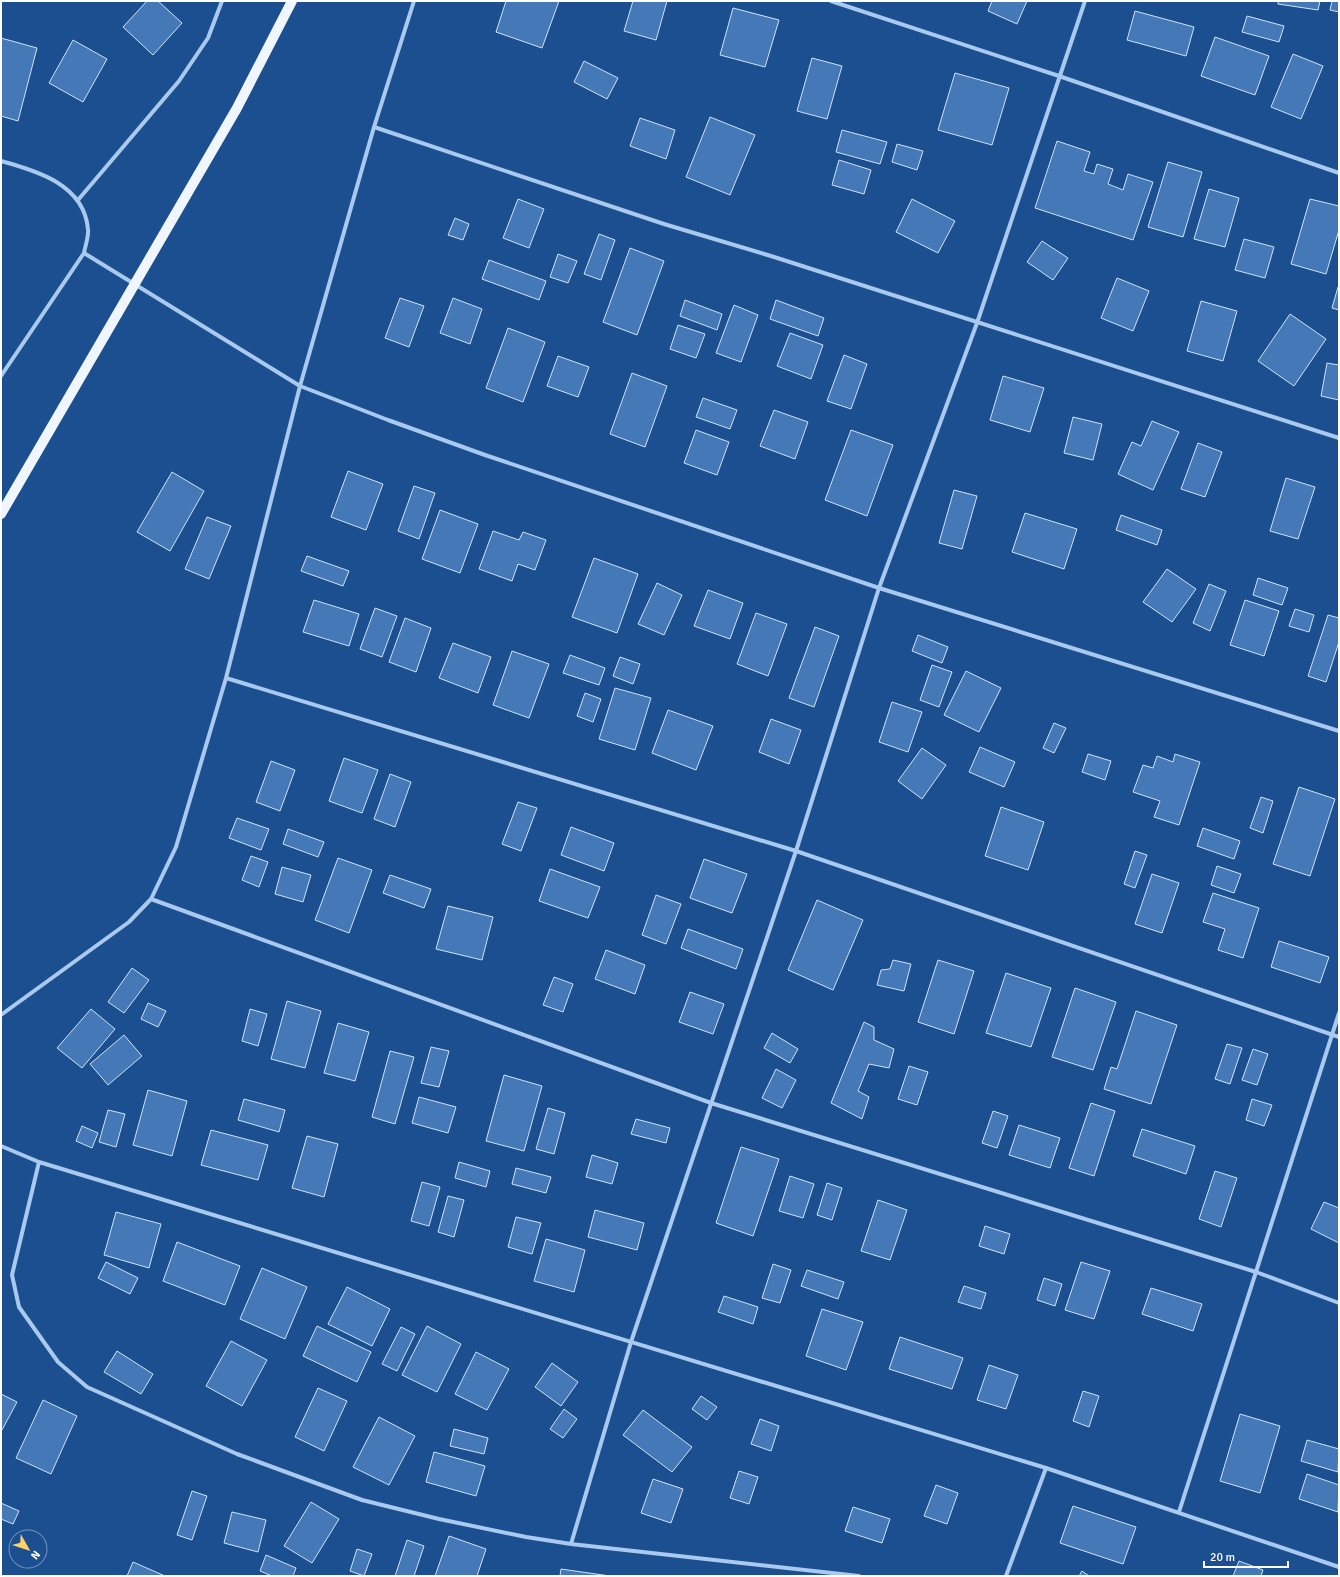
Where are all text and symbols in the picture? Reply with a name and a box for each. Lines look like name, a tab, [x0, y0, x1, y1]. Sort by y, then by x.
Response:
north arrow	[8, 1529, 48, 1569]
scale bar	[1204, 1543, 1288, 1569]
text: N	[28, 1548, 43, 1562]
text: 20 m	[1210, 1550, 1235, 1565]

